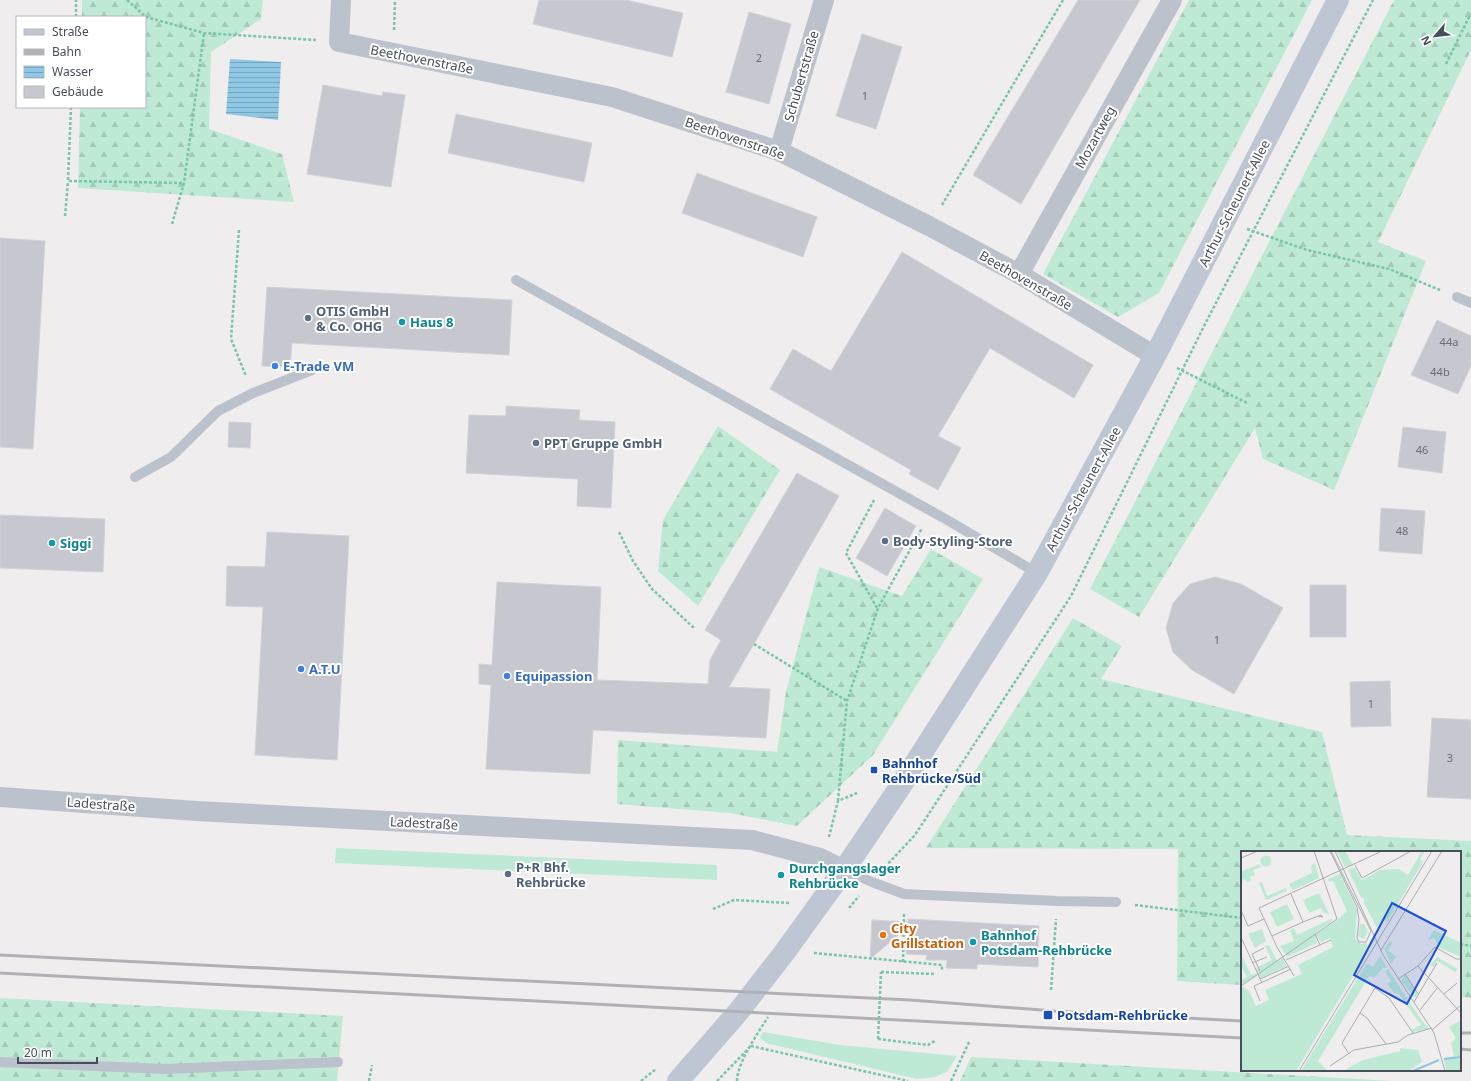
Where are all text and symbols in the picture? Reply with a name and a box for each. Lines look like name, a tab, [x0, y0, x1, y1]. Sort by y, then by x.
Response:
legend	[16, 16, 146, 108]
north arrow	[1415, 16, 1455, 56]
text: Straße	[52, 23, 89, 40]
street label: Schubertstraße	[779, 28, 823, 124]
text: N	[1417, 33, 1434, 48]
street label: Beethovenstraße	[369, 40, 475, 78]
text: Bahn	[52, 43, 81, 60]
house number: 2	[756, 50, 762, 65]
text: Wasser	[52, 63, 93, 80]
text: Gebäude	[52, 83, 103, 100]
house number: 1	[862, 88, 868, 103]
street label: Mozartweg	[1071, 103, 1119, 171]
street label: Beethovenstraße	[683, 113, 787, 163]
street label: Arthur-Scheunert-Allee	[1194, 137, 1274, 269]
street label: Beethovenstraße	[976, 246, 1076, 314]
place label: OTIS GmbH & Co. OHG	[316, 302, 389, 335]
marker: OTIS GmbH & Co. OHG	[303, 313, 313, 323]
place label: Haus 8	[410, 313, 454, 331]
marker: Haus 8	[397, 317, 407, 327]
house number: 44a	[1440, 334, 1458, 349]
place label: E-Trade VM	[283, 357, 354, 375]
marker: E-Trade VM	[270, 361, 280, 371]
house number: 44b	[1430, 364, 1450, 379]
street label: Arthur-Scheunert-Allee	[1041, 423, 1125, 555]
place label: PPT Gruppe GmbH	[544, 434, 663, 452]
marker: PPT Gruppe GmbH	[531, 438, 541, 448]
house number: 46	[1416, 442, 1428, 457]
house number: 48	[1396, 523, 1408, 538]
place label: Body-Styling-Store	[893, 532, 1013, 550]
place label: Siggi	[60, 534, 91, 552]
marker: Body-Styling-Store	[880, 536, 890, 546]
marker: Siggi	[47, 538, 57, 548]
house number: 1	[1214, 632, 1220, 647]
place label: A.T.U	[309, 660, 341, 678]
marker: A.T.U	[296, 664, 306, 674]
place label: Equipassion	[515, 667, 592, 685]
marker: Equipassion	[502, 671, 512, 681]
house number: 1	[1368, 696, 1374, 711]
house number: 3	[1447, 750, 1453, 765]
place label: Bahnhof Rehbrücke/Süd	[882, 754, 981, 787]
marker: Bahnhof Rehbrücke/Süd	[869, 765, 879, 775]
street label: Ladestraße	[66, 793, 136, 815]
street label: Ladestraße	[389, 812, 459, 834]
inset map	[1241, 851, 1461, 1071]
place label: P+R Bhf. Rehbrücke	[516, 858, 586, 891]
place label: Durchgangslager Rehbrücke	[789, 859, 901, 892]
marker: P+R Bhf. Rehbrücke	[503, 869, 513, 879]
marker: Durchgangslager Rehbrücke	[776, 870, 786, 880]
place label: City Grillstation	[891, 919, 964, 952]
place label: Bahnhof Potsdam-Rehbrücke	[981, 926, 1112, 959]
marker: City Grillstation	[878, 930, 888, 940]
marker: Bahnhof Potsdam-Rehbrücke	[968, 937, 978, 947]
place label: Potsdam-Rehbrücke	[1057, 1006, 1188, 1024]
marker: Potsdam-Rehbrücke	[1042, 1009, 1054, 1021]
scale bar	[18, 1039, 97, 1065]
text: 20 m	[24, 1044, 52, 1061]

